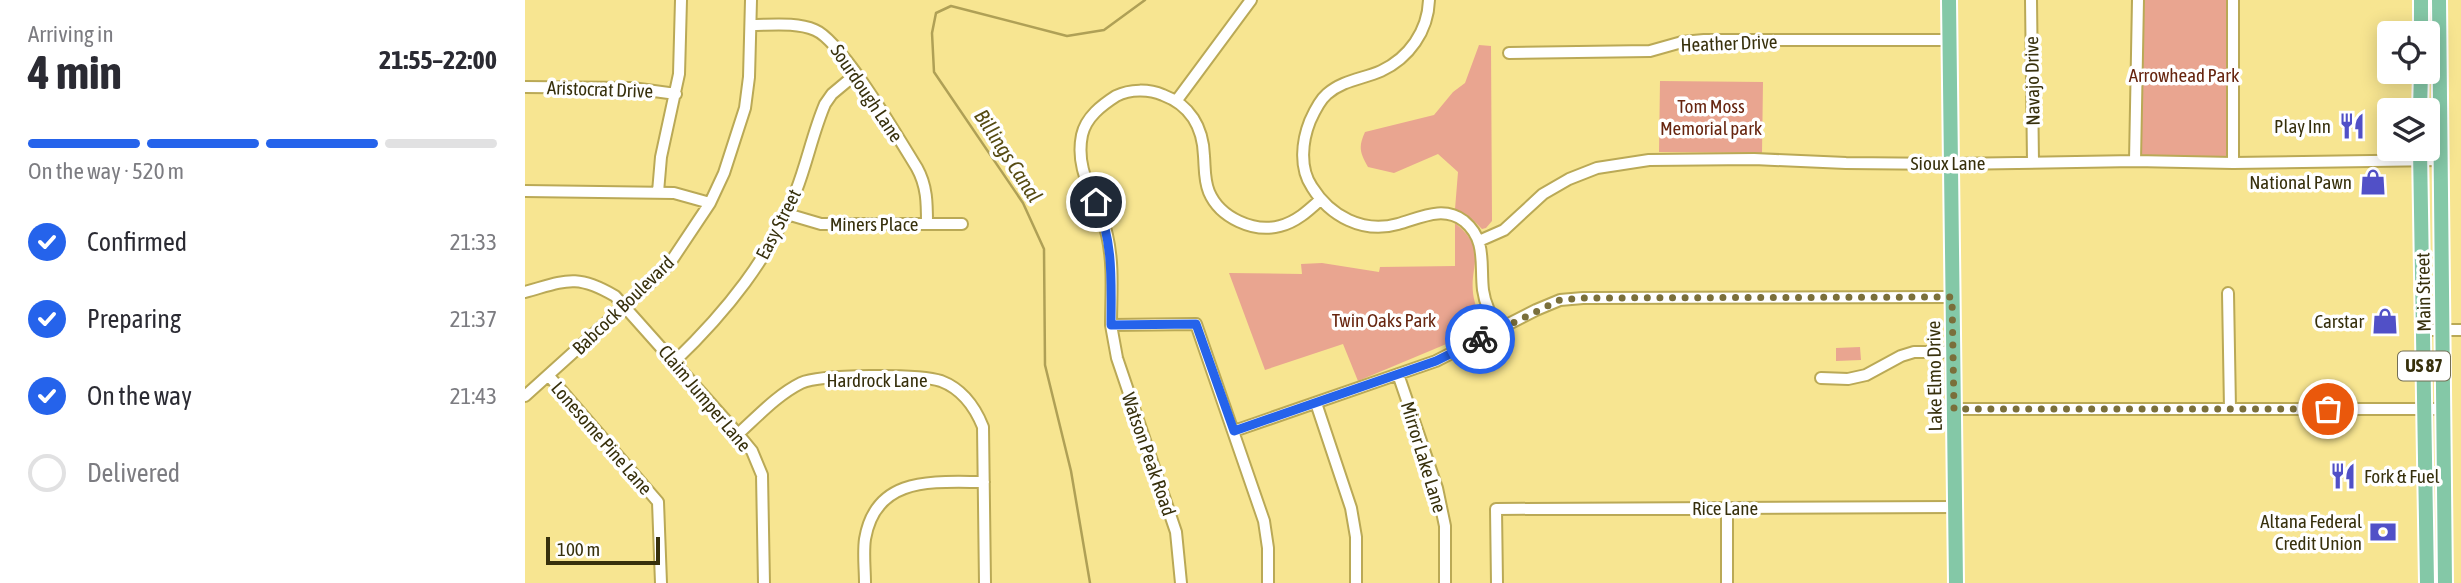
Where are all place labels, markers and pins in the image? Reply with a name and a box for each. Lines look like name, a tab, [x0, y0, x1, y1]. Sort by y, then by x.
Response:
restaurant icon: Play Inn	[2337, 111, 2367, 141]
place label: Play Inn	[2274, 115, 2331, 137]
shop icon: National Pawn	[2358, 167, 2388, 197]
place label: National Pawn	[2249, 171, 2352, 193]
pin	[1066, 172, 1126, 232]
shop icon: Carstar	[2370, 306, 2400, 336]
place label: Carstar	[2314, 310, 2364, 332]
pin	[2298, 379, 2358, 439]
restaurant icon: Fork & Fuel	[2328, 461, 2358, 491]
place label: Fork & Fuel	[2364, 465, 2440, 487]
place label: Altana Federal Credit Union	[2260, 510, 2362, 554]
bank icon: Altana Federal Credit Union	[2368, 517, 2398, 547]

